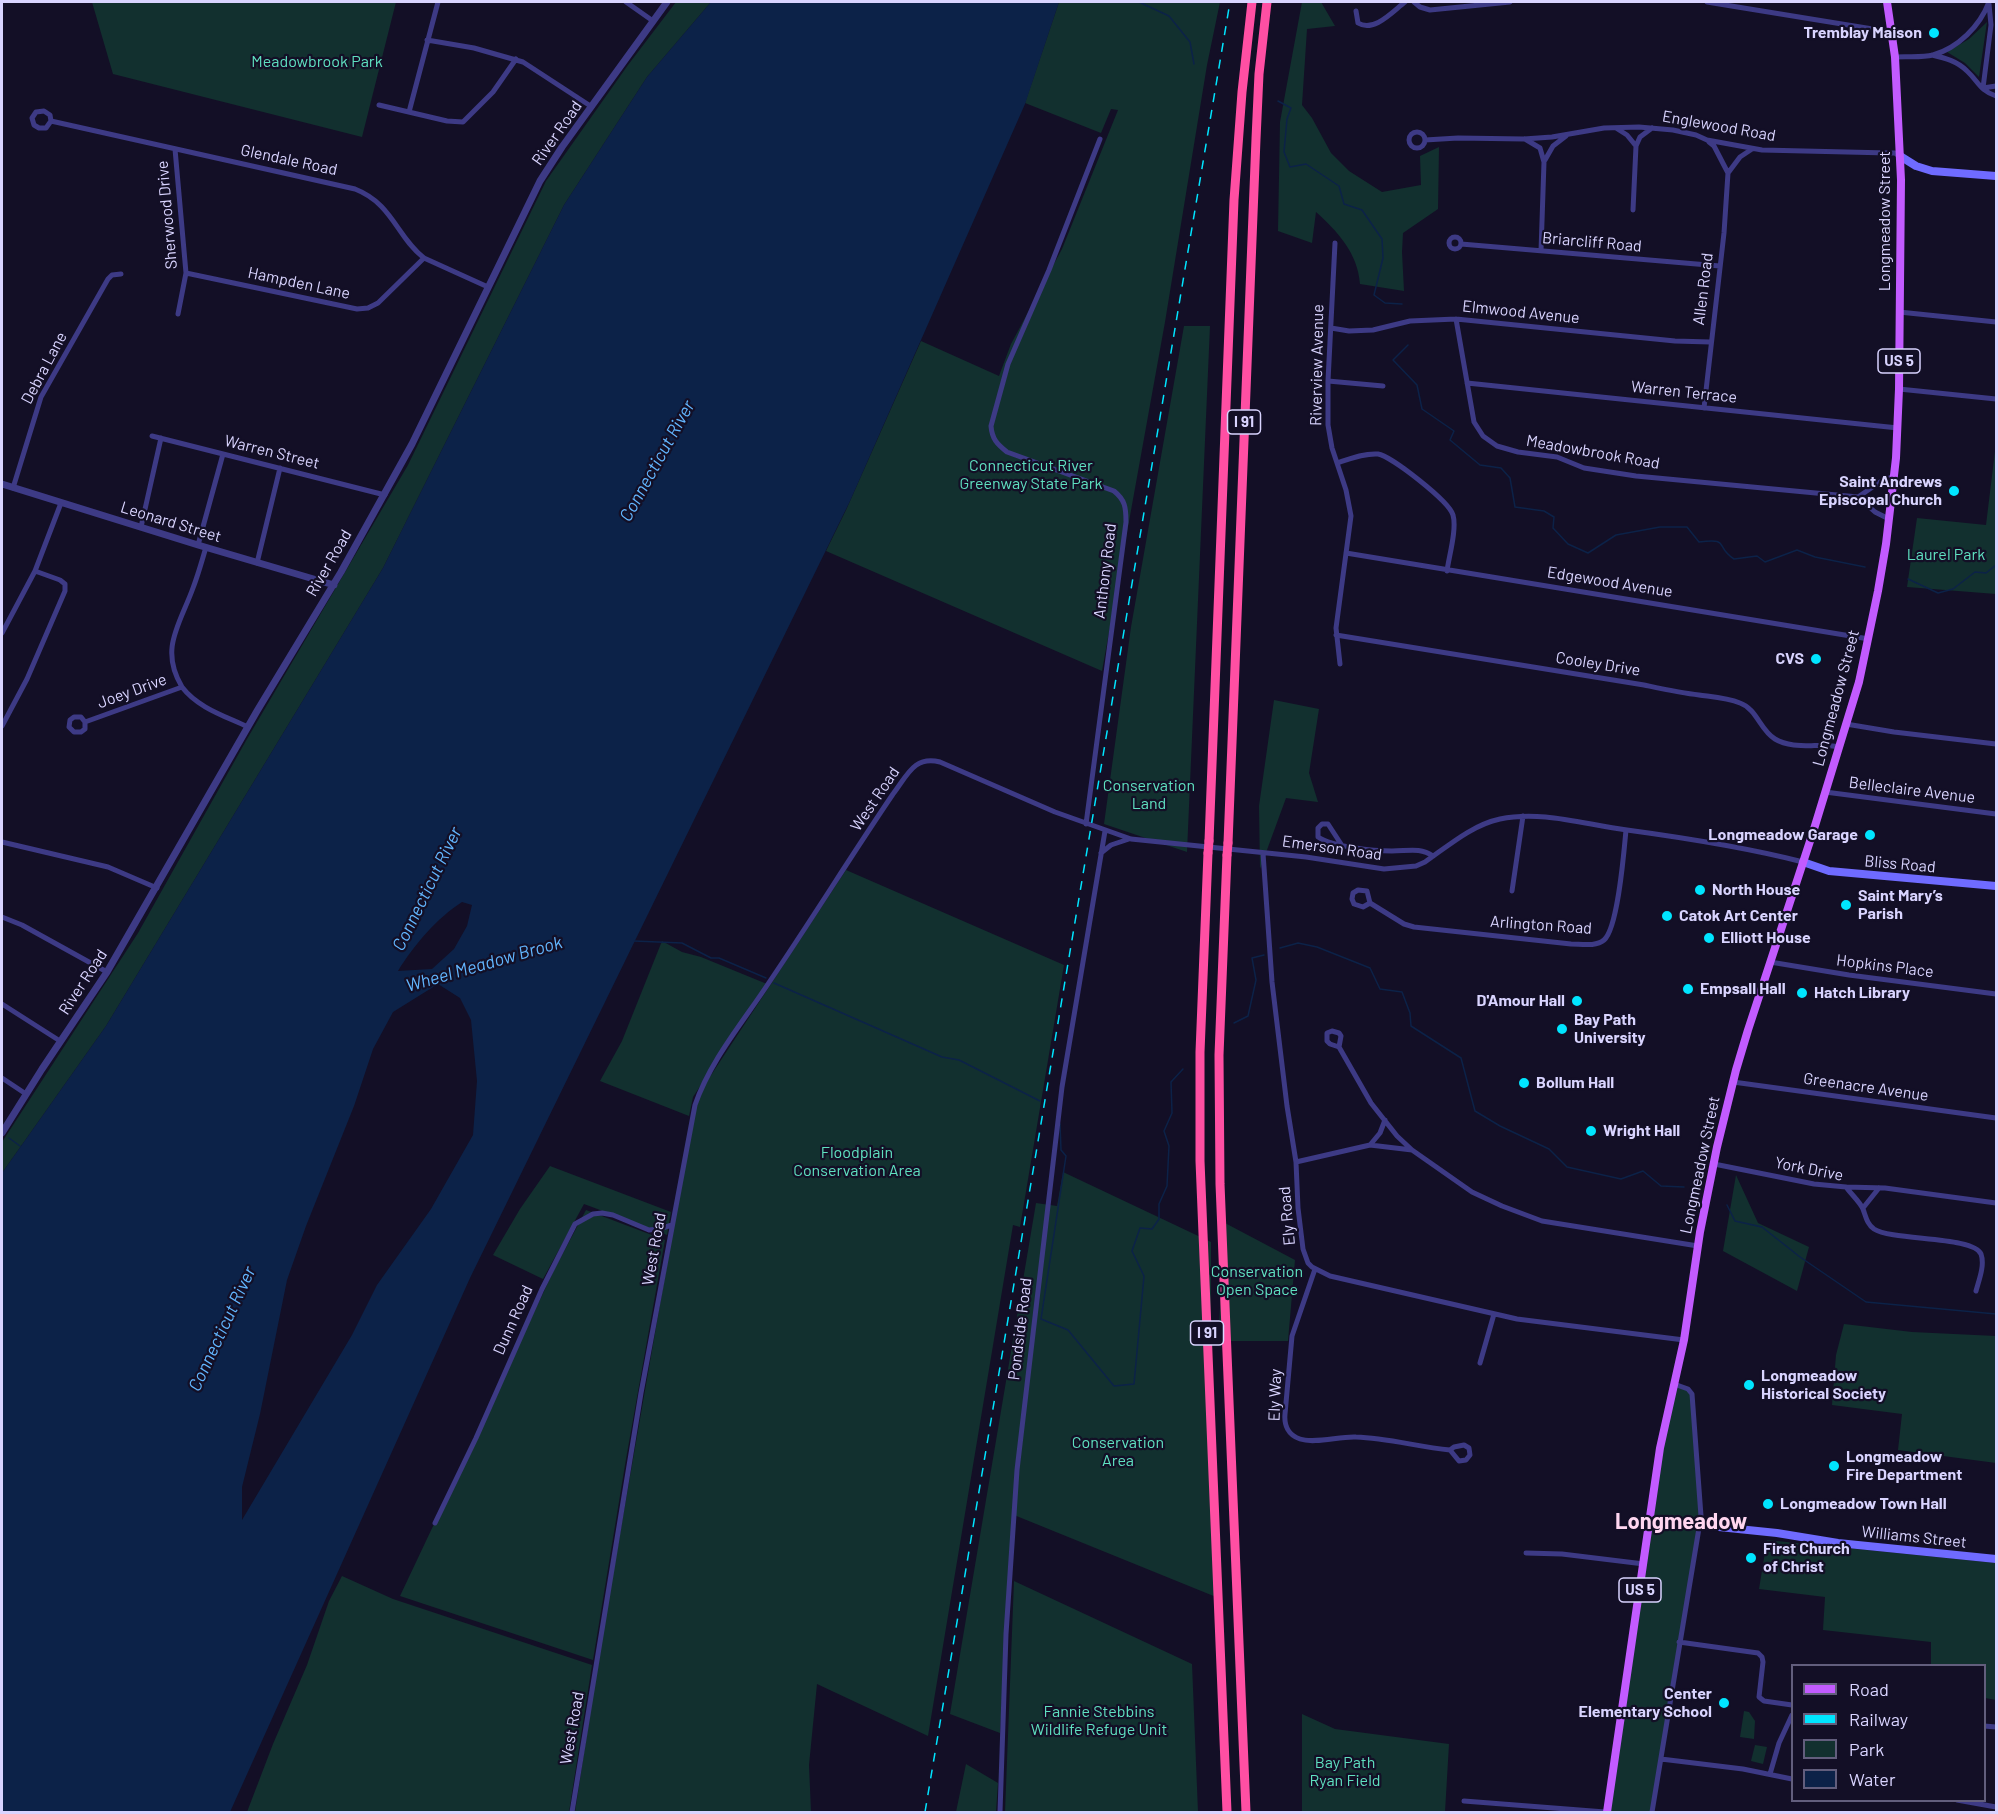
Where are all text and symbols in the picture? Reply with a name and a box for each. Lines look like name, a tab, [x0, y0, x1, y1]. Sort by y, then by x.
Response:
place label: Tremblay Maison	[1803, 23, 1922, 43]
marker: Tremblay Maison	[1927, 26, 1941, 40]
park label: Meadowbrook Park	[251, 52, 383, 72]
street label: River Road	[528, 97, 586, 169]
street label: Englewood Road	[1661, 107, 1777, 145]
street label: Glendale Road	[239, 140, 339, 180]
street label: Longmeadow Street	[1875, 151, 1895, 291]
street label: Sherwood Drive	[153, 160, 181, 270]
street label: Briarcliff Road	[1541, 228, 1643, 256]
street label: Allen Road	[1689, 252, 1717, 326]
street label: Hampden Lane	[246, 263, 352, 303]
street label: Elmwood Avenue	[1461, 296, 1581, 328]
street label: Riverview Avenue	[1306, 304, 1328, 426]
street label: Debra Lane	[17, 329, 71, 407]
road number: US 5	[1878, 349, 1920, 373]
street label: Warren Terrace	[1630, 377, 1738, 407]
water label: Connecticut River	[615, 397, 699, 525]
road number: I 91	[1228, 410, 1260, 434]
street label: Warren Street	[223, 431, 321, 473]
street label: Meadowbrook Road	[1525, 431, 1661, 473]
park label: Connecticut River Greenway State Park	[959, 456, 1103, 494]
place label: Saint Andrews Episcopal Church	[1819, 472, 1942, 510]
marker: Saint Andrews Episcopal Church	[1947, 484, 1961, 498]
street label: Leonard Street	[118, 498, 224, 546]
street label: Anthony Road	[1090, 522, 1120, 620]
street label: River Road	[302, 526, 356, 600]
park label: Laurel Park	[1907, 545, 1985, 565]
street label: Edgewood Avenue	[1546, 563, 1674, 601]
street label: Longmeadow Street	[1809, 628, 1863, 768]
street label: Cooley Drive	[1554, 648, 1642, 680]
place label: CVS	[1775, 649, 1804, 669]
marker: CVS	[1809, 652, 1823, 666]
street label: Joey Drive	[95, 670, 169, 712]
street label: West Road	[846, 763, 904, 835]
street label: Belleclaire Avenue	[1848, 773, 1976, 807]
park label: Conservation Land	[1103, 776, 1195, 814]
water label: Connecticut River	[388, 824, 466, 954]
place label: Longmeadow Garage	[1708, 825, 1858, 845]
marker: Longmeadow Garage	[1863, 828, 1877, 842]
street label: Emerson Road	[1281, 831, 1383, 865]
street label: Bliss Road	[1864, 851, 1936, 877]
place label: North House	[1712, 880, 1800, 900]
marker: North House	[1693, 883, 1707, 897]
place label: Saint Mary’s Parish	[1858, 886, 1943, 924]
marker: Saint Mary’s Parish	[1839, 898, 1853, 912]
place label: Catok Art Center	[1679, 906, 1798, 926]
marker: Catok Art Center	[1660, 909, 1674, 923]
street label: Arlington Road	[1489, 912, 1593, 938]
place label: Elliott House	[1721, 928, 1811, 948]
water label: Wheel Meadow Brook	[403, 931, 565, 997]
marker: Elliott House	[1702, 931, 1716, 945]
street label: River Road	[55, 946, 111, 1018]
street label: Hopkins Place	[1835, 951, 1935, 981]
place label: Empsall Hall	[1700, 979, 1786, 999]
marker: Empsall Hall	[1681, 982, 1695, 996]
place label: Hatch Library	[1814, 983, 1910, 1003]
marker: Hatch Library	[1795, 986, 1809, 1000]
place label: D'Amour Hall	[1477, 991, 1565, 1011]
marker: D'Amour Hall	[1570, 994, 1584, 1008]
place label: Bay Path University	[1574, 1010, 1646, 1048]
marker: Bay Path University	[1555, 1022, 1569, 1036]
street label: Greenacre Avenue	[1802, 1069, 1930, 1105]
place label: Bollum Hall	[1536, 1073, 1614, 1093]
marker: Bollum Hall	[1517, 1076, 1531, 1090]
street label: Longmeadow Street	[1676, 1094, 1724, 1236]
place label: Wright Hall	[1603, 1121, 1680, 1141]
marker: Wright Hall	[1584, 1124, 1598, 1138]
park label: Floodplain Conservation Area	[793, 1143, 921, 1181]
street label: York Drive	[1773, 1153, 1845, 1185]
street label: Ely Road	[1275, 1186, 1299, 1246]
street label: West Road	[638, 1211, 670, 1287]
park label: Conservation Open Space	[1211, 1262, 1303, 1300]
water label: Connecticut River	[184, 1263, 260, 1395]
street label: Pondside Road	[1004, 1277, 1036, 1381]
street label: Dunn Road	[489, 1282, 537, 1358]
road number: I 91	[1190, 1321, 1224, 1345]
place label: Longmeadow Historical Society	[1761, 1366, 1886, 1404]
street label: Ely Way	[1264, 1368, 1286, 1422]
marker: Longmeadow Historical Society	[1742, 1378, 1756, 1392]
park label: Conservation Area	[1072, 1433, 1164, 1471]
place label: Longmeadow Fire Department	[1846, 1447, 1962, 1485]
marker: Longmeadow Fire Department	[1827, 1459, 1841, 1473]
place label: Longmeadow Town Hall	[1780, 1494, 1947, 1514]
marker: Longmeadow Town Hall	[1761, 1497, 1775, 1511]
district label: Longmeadow	[1615, 1509, 1747, 1535]
street label: Williams Street	[1861, 1522, 1967, 1552]
place label: First Church of Christ	[1763, 1539, 1850, 1577]
marker: First Church of Christ	[1744, 1551, 1758, 1565]
road number: US 5	[1619, 1578, 1661, 1602]
legend	[1791, 1664, 1986, 1802]
text: Road	[1849, 1678, 1889, 1700]
place label: Center Elementary School	[1579, 1684, 1712, 1722]
street label: West Road	[556, 1690, 588, 1766]
marker: Center Elementary School	[1717, 1696, 1731, 1710]
park label: Fannie Stebbins Wildlife Refuge Unit	[1031, 1702, 1167, 1740]
text: Railway	[1849, 1708, 1908, 1730]
text: Park	[1849, 1738, 1884, 1760]
park label: Bay Path Ryan Field	[1309, 1753, 1381, 1791]
text: Water	[1849, 1768, 1896, 1790]

